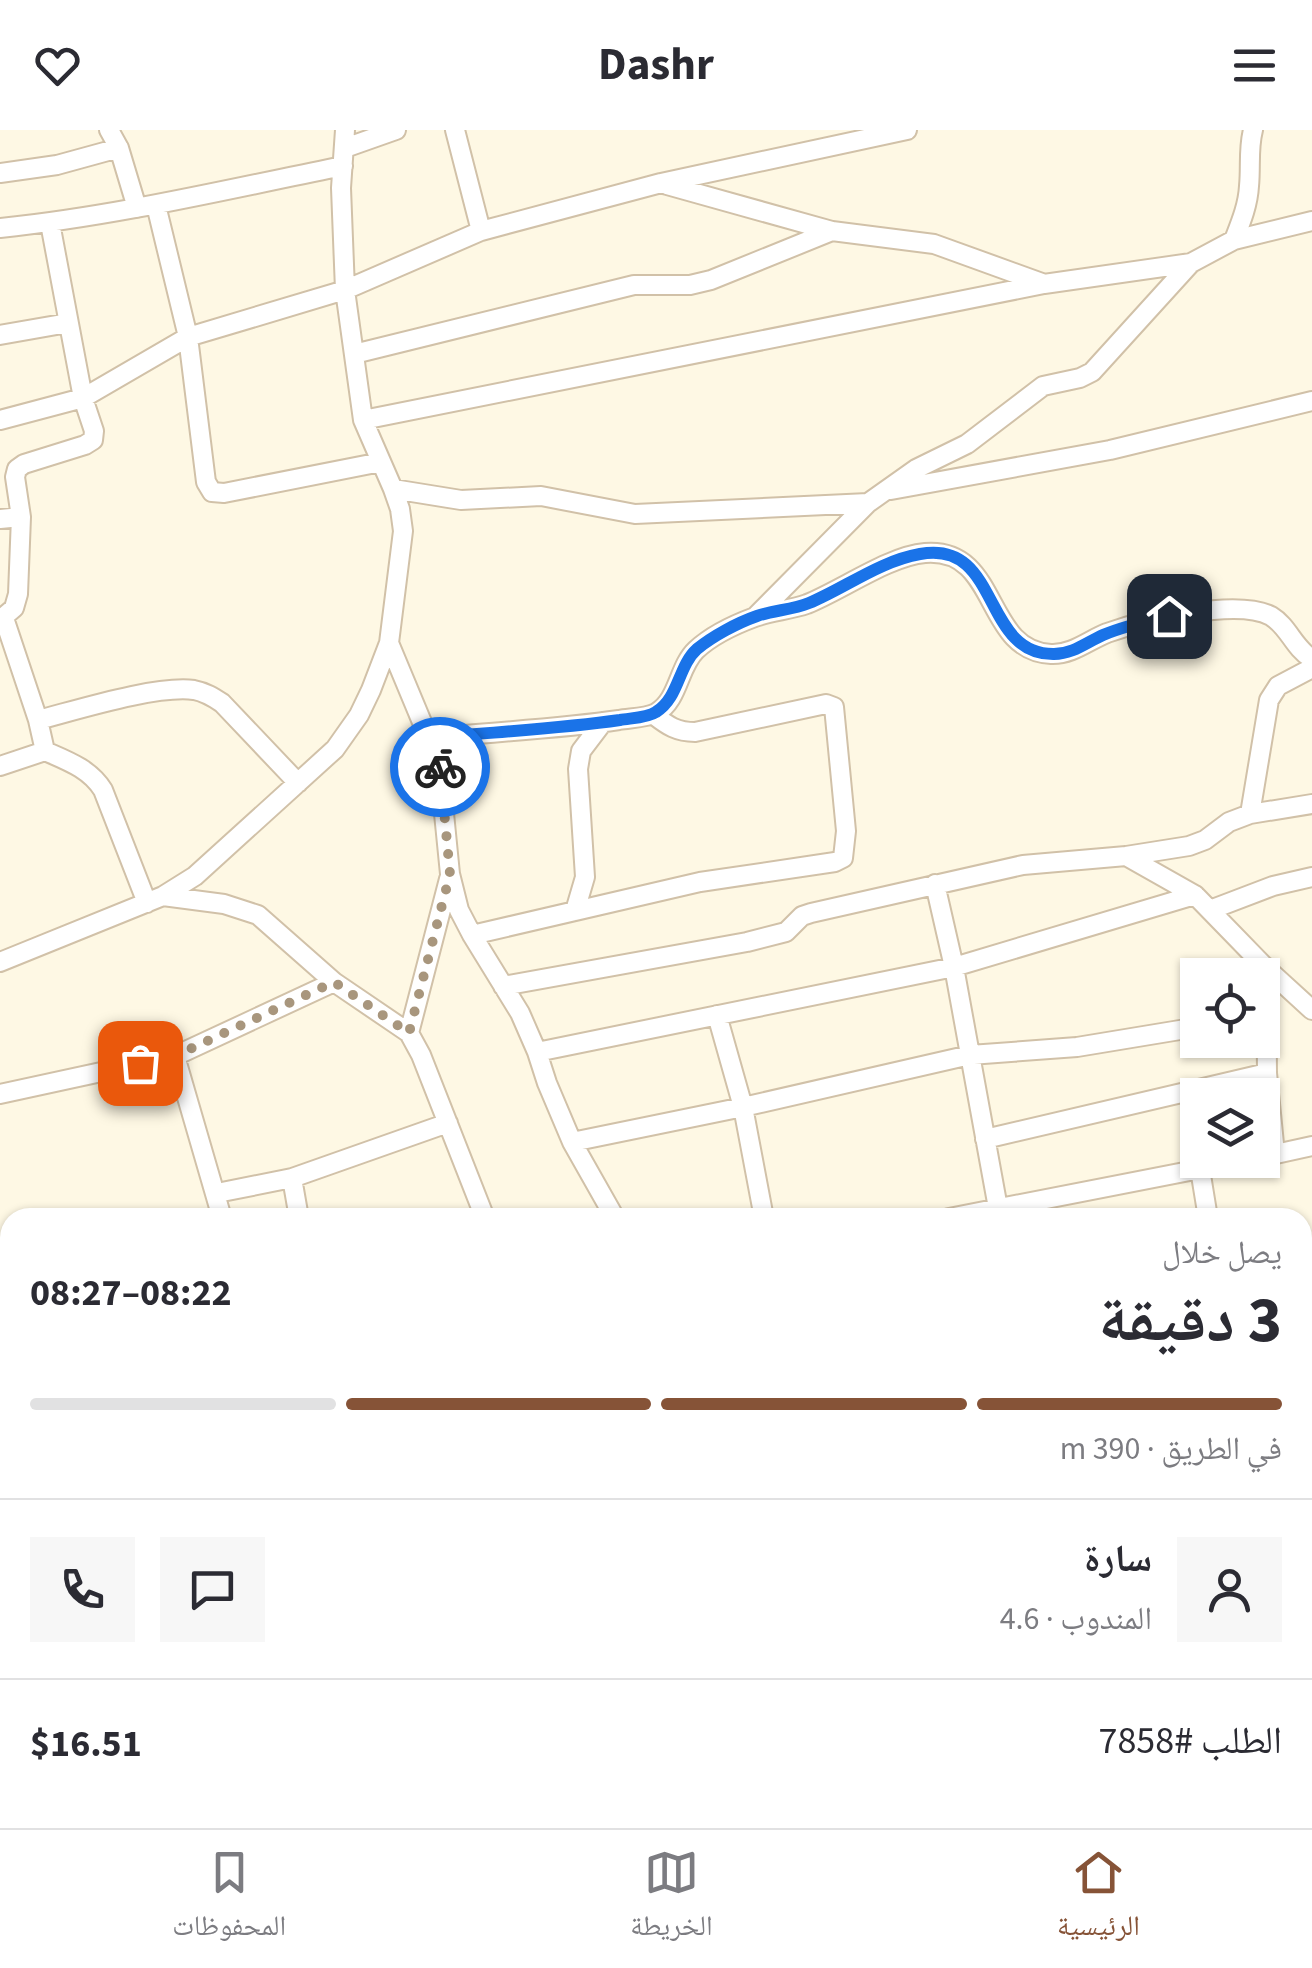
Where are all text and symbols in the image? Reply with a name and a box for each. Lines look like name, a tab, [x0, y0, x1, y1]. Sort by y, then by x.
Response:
text: Dashr	[598, 33, 714, 97]
icon: heart	[30, 38, 85, 93]
icon: menu	[1227, 38, 1282, 93]
pin	[1127, 574, 1212, 659]
icon: home	[1142, 589, 1197, 644]
courier	[390, 717, 490, 817]
icon: bike	[413, 740, 468, 795]
map controls	[1180, 958, 1280, 1178]
button: locate	[1180, 958, 1280, 1058]
pin	[98, 1021, 183, 1106]
icon: bag	[113, 1036, 168, 1091]
button: layers	[1180, 1078, 1280, 1178]
text: يصل خلال	[1162, 1230, 1282, 1276]
text: 08:22–08:27	[30, 1266, 232, 1320]
text: 3 دقيقة	[1098, 1274, 1282, 1367]
text: في الطريق · 390 m	[1060, 1426, 1282, 1472]
text: سارة	[1084, 1532, 1152, 1586]
button: phone	[30, 1537, 135, 1642]
button: chat	[160, 1537, 265, 1642]
button: person	[1177, 1537, 1282, 1642]
text: المندوب · 4.6	[1000, 1596, 1152, 1642]
text: الطلب #7858	[1099, 1714, 1282, 1768]
text: $16.51	[30, 1717, 142, 1771]
tab: المحفوظات	[172, 1845, 286, 1953]
tab: الخريطة	[630, 1845, 713, 1953]
tab: الرئيسية	[1057, 1845, 1140, 1953]

